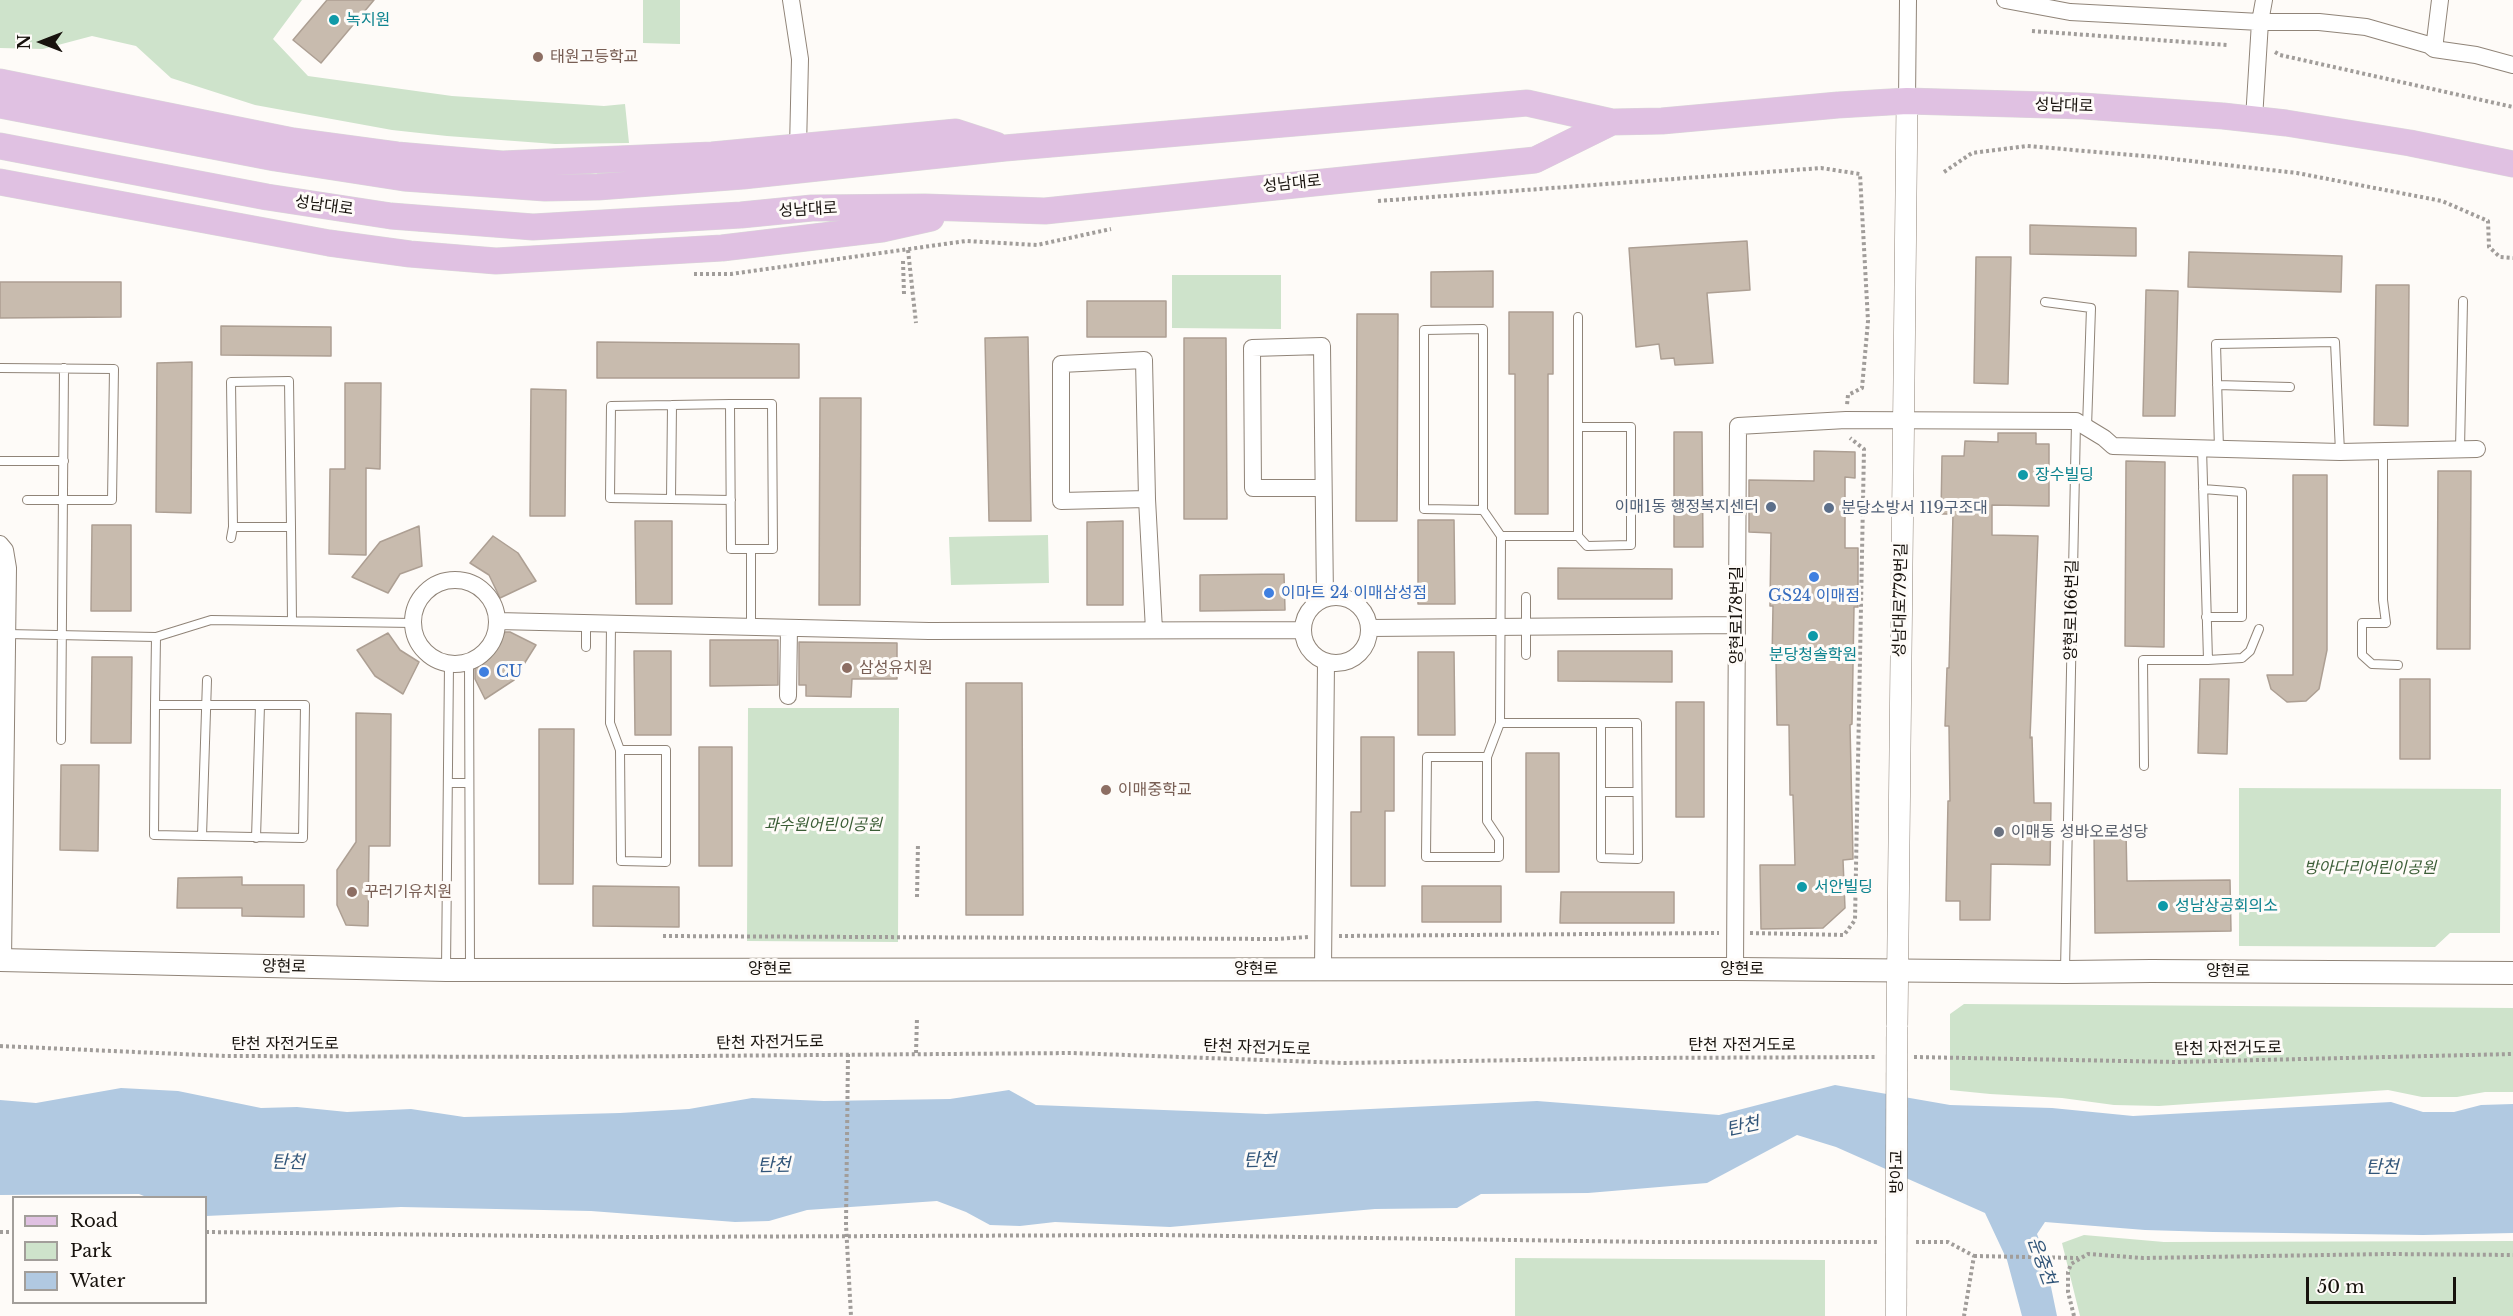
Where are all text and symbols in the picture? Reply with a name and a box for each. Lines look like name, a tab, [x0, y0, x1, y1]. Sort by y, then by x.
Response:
place label: 녹지원	[346, 10, 390, 30]
north arrow	[12, 12, 72, 72]
marker: 녹지원	[327, 13, 341, 27]
text: N	[14, 34, 34, 50]
place label: 태원고등학교	[550, 47, 638, 67]
marker: 태원고등학교	[531, 50, 545, 64]
street label: 성남대로	[2034, 95, 2094, 117]
street label: 성남대로	[1262, 171, 1322, 197]
street label: 성남대로	[294, 192, 354, 220]
street label: 성남대로	[778, 199, 838, 221]
place label: 장수빌딩	[2035, 465, 2094, 485]
marker: 장수빌딩	[2016, 468, 2030, 482]
place label: 이매1동 행정복지센터	[1615, 497, 1759, 517]
place label: 분당소방서 119구조대	[1841, 498, 1988, 518]
marker: 이매1동 행정복지센터	[1764, 500, 1778, 514]
marker: 분당소방서 119구조대	[1822, 501, 1836, 515]
street label: 성남대로779번길	[1890, 543, 1912, 657]
street label: 양현로166번길	[2062, 559, 2082, 661]
street label: 양현로178번길	[1727, 566, 1747, 664]
marker: GS24 이매점	[1807, 570, 1821, 584]
place label: 이마트 24 이매삼성점	[1281, 583, 1427, 603]
marker: 이마트 24 이매삼성점	[1262, 586, 1276, 600]
place label: GS24 이매점	[1768, 586, 1860, 606]
marker: 분당청솔학원	[1806, 629, 1820, 643]
place label: 분당청솔학원	[1769, 645, 1857, 665]
place label: 삼성유치원	[859, 658, 933, 678]
marker: 삼성유치원	[840, 661, 854, 675]
place label: CU	[496, 662, 523, 682]
marker: CU	[477, 665, 491, 679]
place label: 이매중학교	[1118, 780, 1192, 800]
marker: 이매중학교	[1099, 783, 1113, 797]
park label: 과수원어린이공원	[764, 815, 882, 835]
place label: 이매동 성바오로성당	[2011, 822, 2148, 842]
marker: 이매동 성바오로성당	[1992, 825, 2006, 839]
park label: 방아다리어린이공원	[2304, 858, 2436, 878]
place label: 서안빌딩	[1814, 877, 1873, 897]
marker: 서안빌딩	[1795, 880, 1809, 894]
place label: 꾸러기유치원	[364, 882, 452, 902]
marker: 꾸러기유치원	[345, 885, 359, 899]
place label: 성남상공회의소	[2175, 896, 2278, 916]
marker: 성남상공회의소	[2156, 899, 2170, 913]
street label: 양현로	[262, 957, 306, 977]
street label: 양현로	[748, 959, 792, 979]
street label: 양현로	[1234, 959, 1278, 979]
street label: 양현로	[1720, 959, 1764, 979]
street label: 양현로	[2206, 961, 2250, 981]
street label: 탄천 자전거도로	[716, 1032, 824, 1054]
street label: 탄천 자전거도로	[231, 1034, 339, 1054]
street label: 탄천 자전거도로	[1688, 1035, 1796, 1055]
street label: 탄천 자전거도로	[1203, 1037, 1311, 1059]
street label: 탄천 자전거도로	[2174, 1038, 2282, 1060]
water label: 탄천	[1725, 1113, 1761, 1141]
water label: 탄천	[1243, 1150, 1277, 1172]
street label: 방아교	[1887, 1150, 1907, 1194]
water label: 탄천	[271, 1152, 305, 1174]
water label: 탄천	[757, 1155, 791, 1177]
water label: 탄천	[2365, 1157, 2399, 1179]
legend	[12, 1196, 207, 1304]
text: Road	[70, 1210, 118, 1232]
water label: 운중천	[2022, 1234, 2060, 1288]
text: Park	[70, 1240, 112, 1262]
scale bar	[2309, 1265, 2459, 1303]
text: Water	[70, 1270, 125, 1292]
text: 50 m	[2317, 1276, 2365, 1298]

